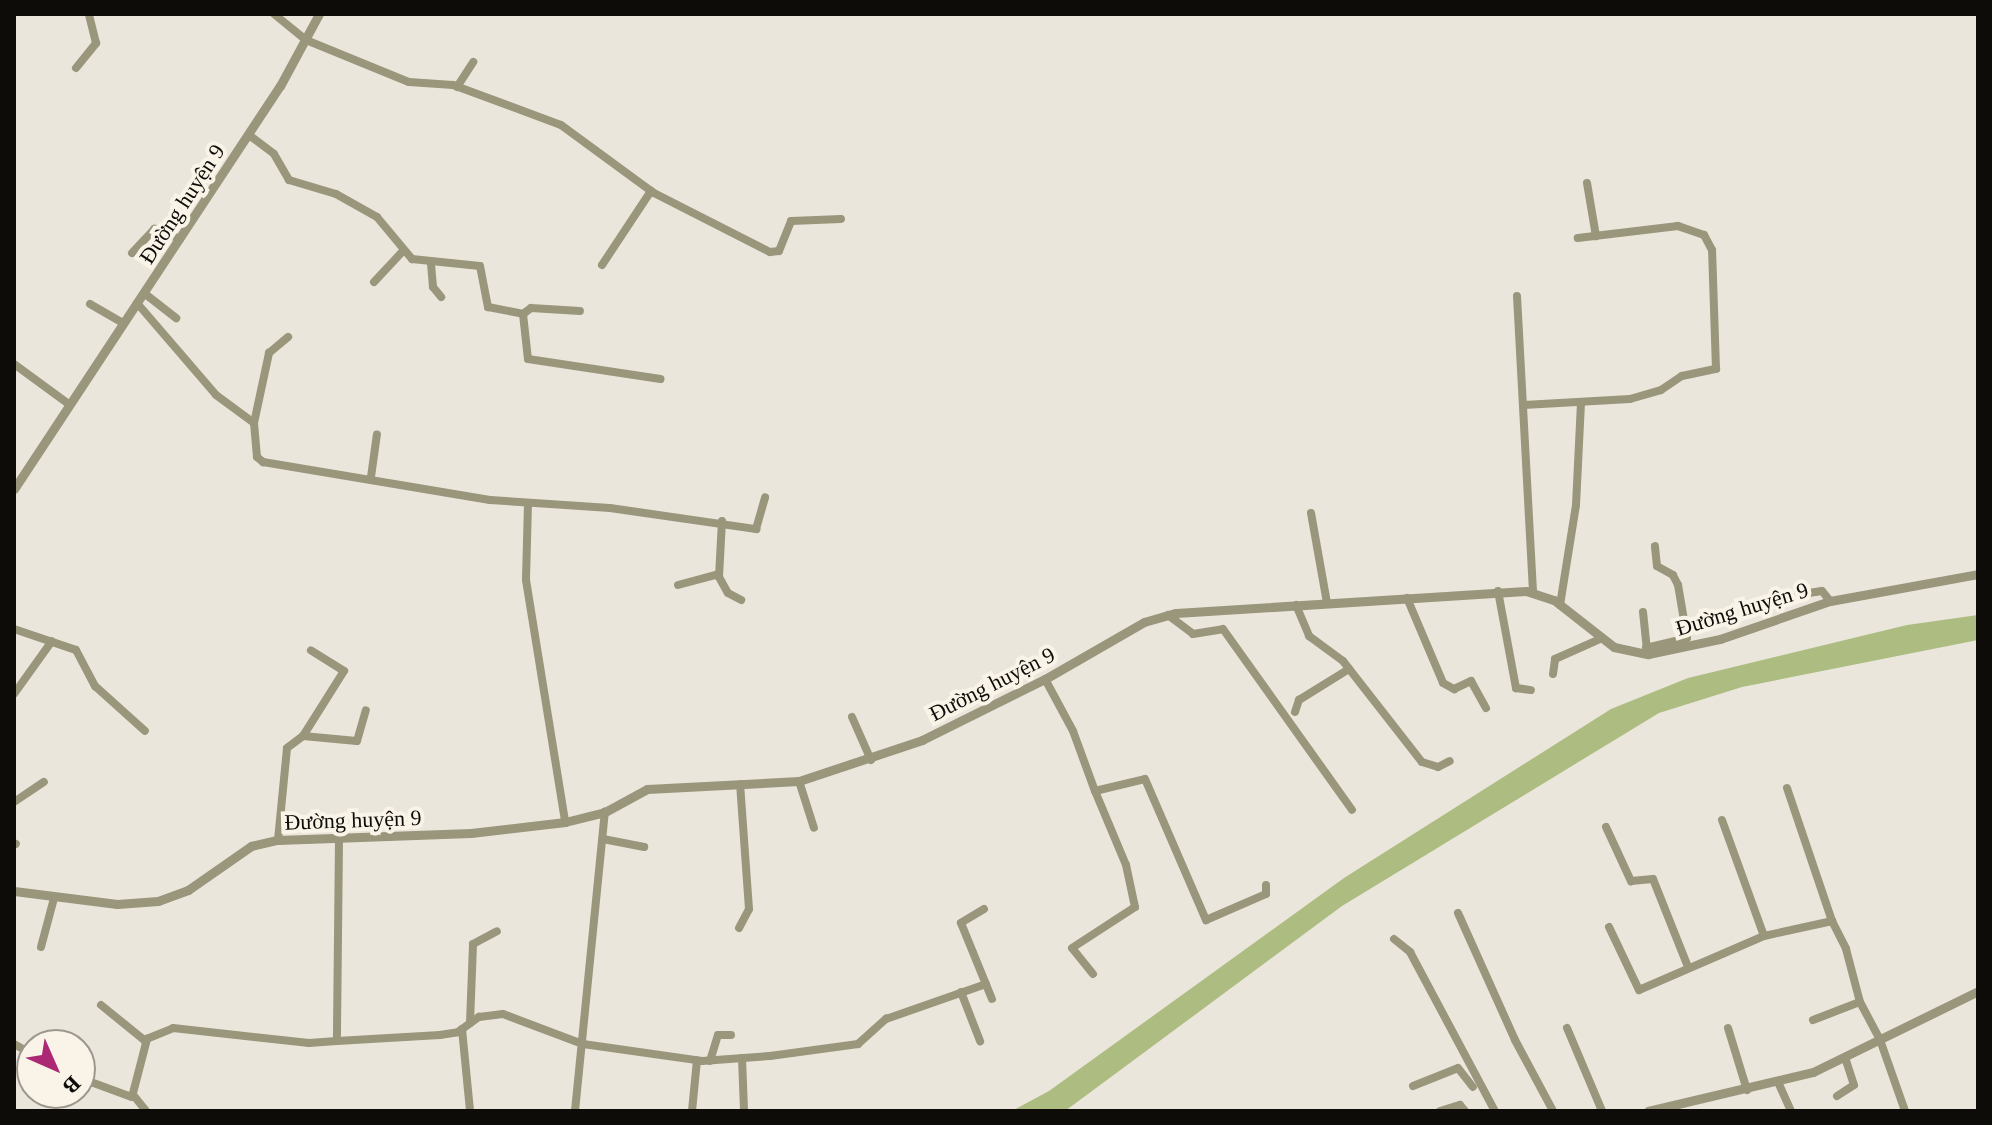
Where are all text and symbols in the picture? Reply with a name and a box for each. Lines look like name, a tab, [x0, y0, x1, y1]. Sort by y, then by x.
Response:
street label: Đường huyện 9	[134, 139, 230, 269]
street label: Đường huyện 9	[1673, 576, 1811, 642]
street label: Đường huyện 9	[925, 641, 1059, 727]
street label: Đường huyện 9	[284, 804, 422, 836]
north arrow	[16, 1029, 96, 1109]
text: B	[58, 1071, 86, 1099]

